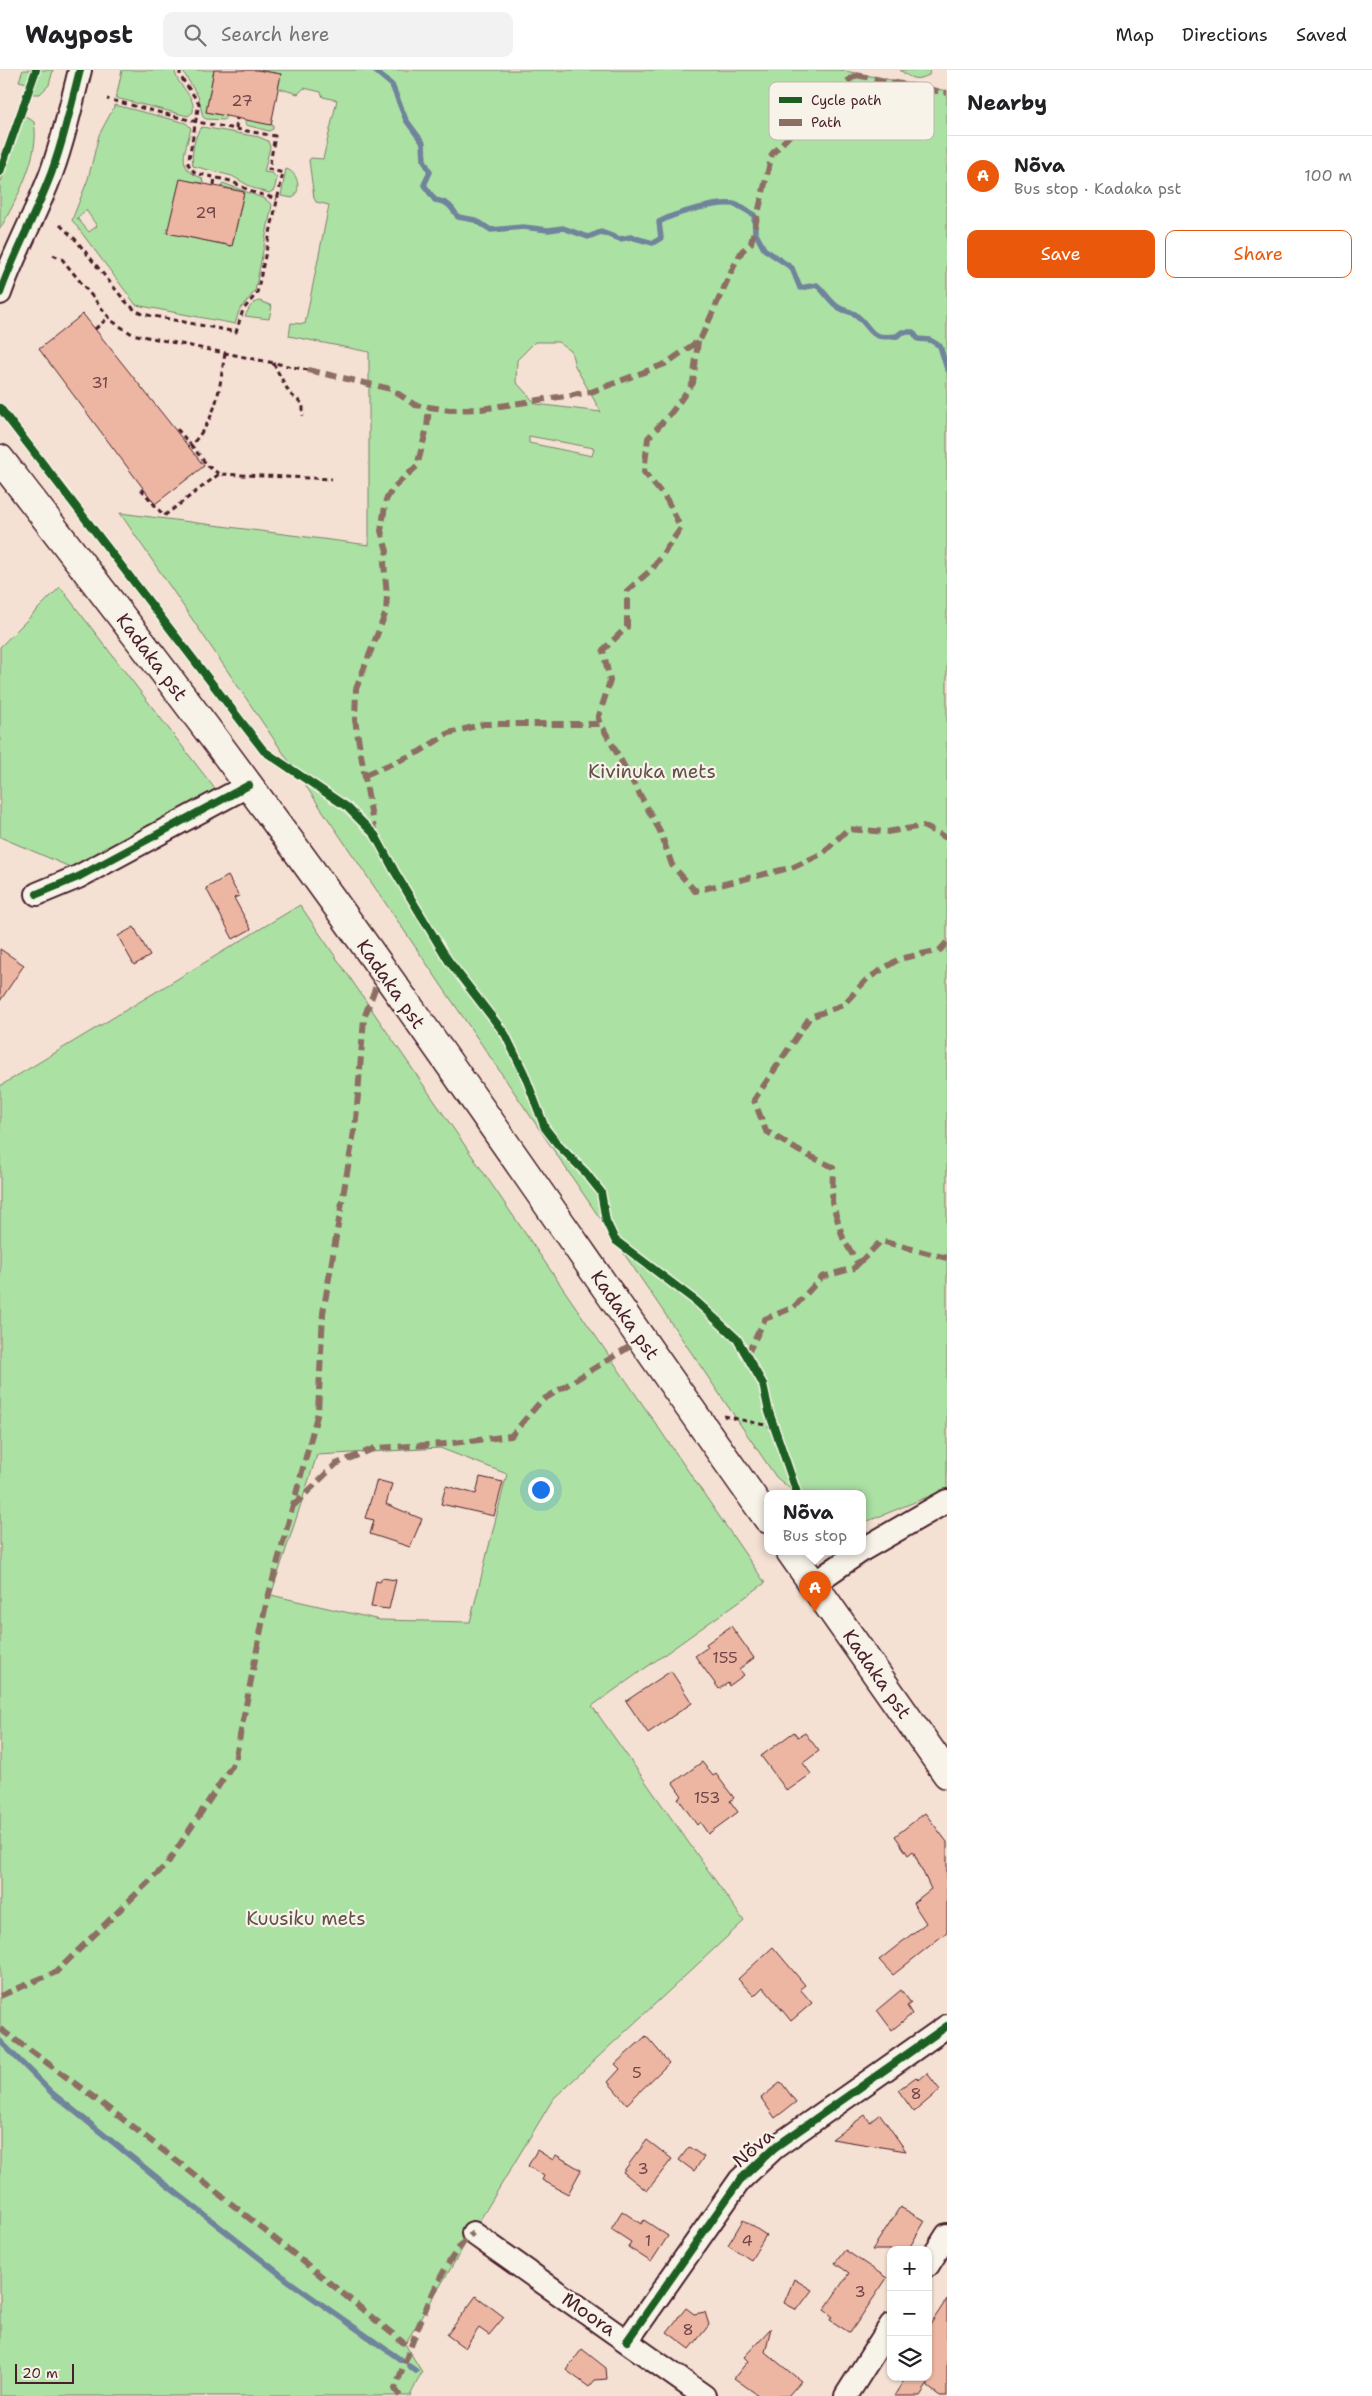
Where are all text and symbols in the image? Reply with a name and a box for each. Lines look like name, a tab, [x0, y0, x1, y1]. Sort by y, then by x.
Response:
search box	[163, 12, 513, 57]
text: Waypost	[25, 19, 133, 51]
icon: search	[181, 21, 209, 49]
text: Search here	[221, 22, 329, 47]
text: Map	[1116, 23, 1154, 47]
text: Directions	[1182, 23, 1268, 47]
text: Saved	[1296, 23, 1347, 47]
legend	[769, 82, 934, 140]
text: Nearby	[967, 89, 1047, 117]
house number: 27	[231, 90, 253, 111]
text: Cycle path	[811, 91, 882, 109]
text: Path	[811, 113, 842, 131]
text: Nõva	[1014, 153, 1065, 178]
text: A	[977, 165, 989, 186]
text: 100 m	[1304, 165, 1352, 186]
text: Bus stop · Kadaka pst	[1014, 178, 1181, 199]
house number: 29	[195, 202, 217, 223]
button: Save	[967, 230, 1155, 278]
button: Share	[1165, 230, 1352, 278]
house number: 31	[91, 372, 109, 393]
street label: Kadaka pst	[111, 608, 193, 706]
park label: Kivinuka mets	[588, 759, 716, 784]
street label: Kadaka pst	[351, 934, 431, 1034]
street label: Kadaka pst	[585, 1265, 665, 1365]
your location	[528, 1477, 554, 1503]
popup	[764, 1490, 866, 1555]
text: Nõva	[783, 1500, 834, 1525]
text: Bus stop	[783, 1525, 847, 1546]
pin: A	[799, 1571, 831, 1612]
street label: Kadaka pst	[837, 1624, 917, 1724]
house number: 155	[712, 1647, 738, 1668]
house number: 153	[694, 1787, 720, 1808]
park label: Kuusiku mets	[246, 1906, 366, 1931]
house number: 5	[632, 2062, 642, 2083]
house number: 8	[910, 2083, 922, 2104]
street label: Nõva	[727, 2123, 779, 2173]
house number: 3	[637, 2158, 649, 2179]
house number: 1	[645, 2230, 651, 2251]
house number: 4	[741, 2230, 753, 2251]
map controls	[887, 2246, 932, 2381]
button: +	[887, 2246, 932, 2291]
house number: 3	[854, 2281, 866, 2302]
street label: Moora	[557, 2286, 621, 2342]
button: −	[887, 2291, 932, 2336]
house number: 8	[682, 2319, 694, 2340]
button: layers	[887, 2336, 932, 2381]
scale bar	[15, 2361, 74, 2384]
text: 20 m	[22, 2364, 58, 2382]

